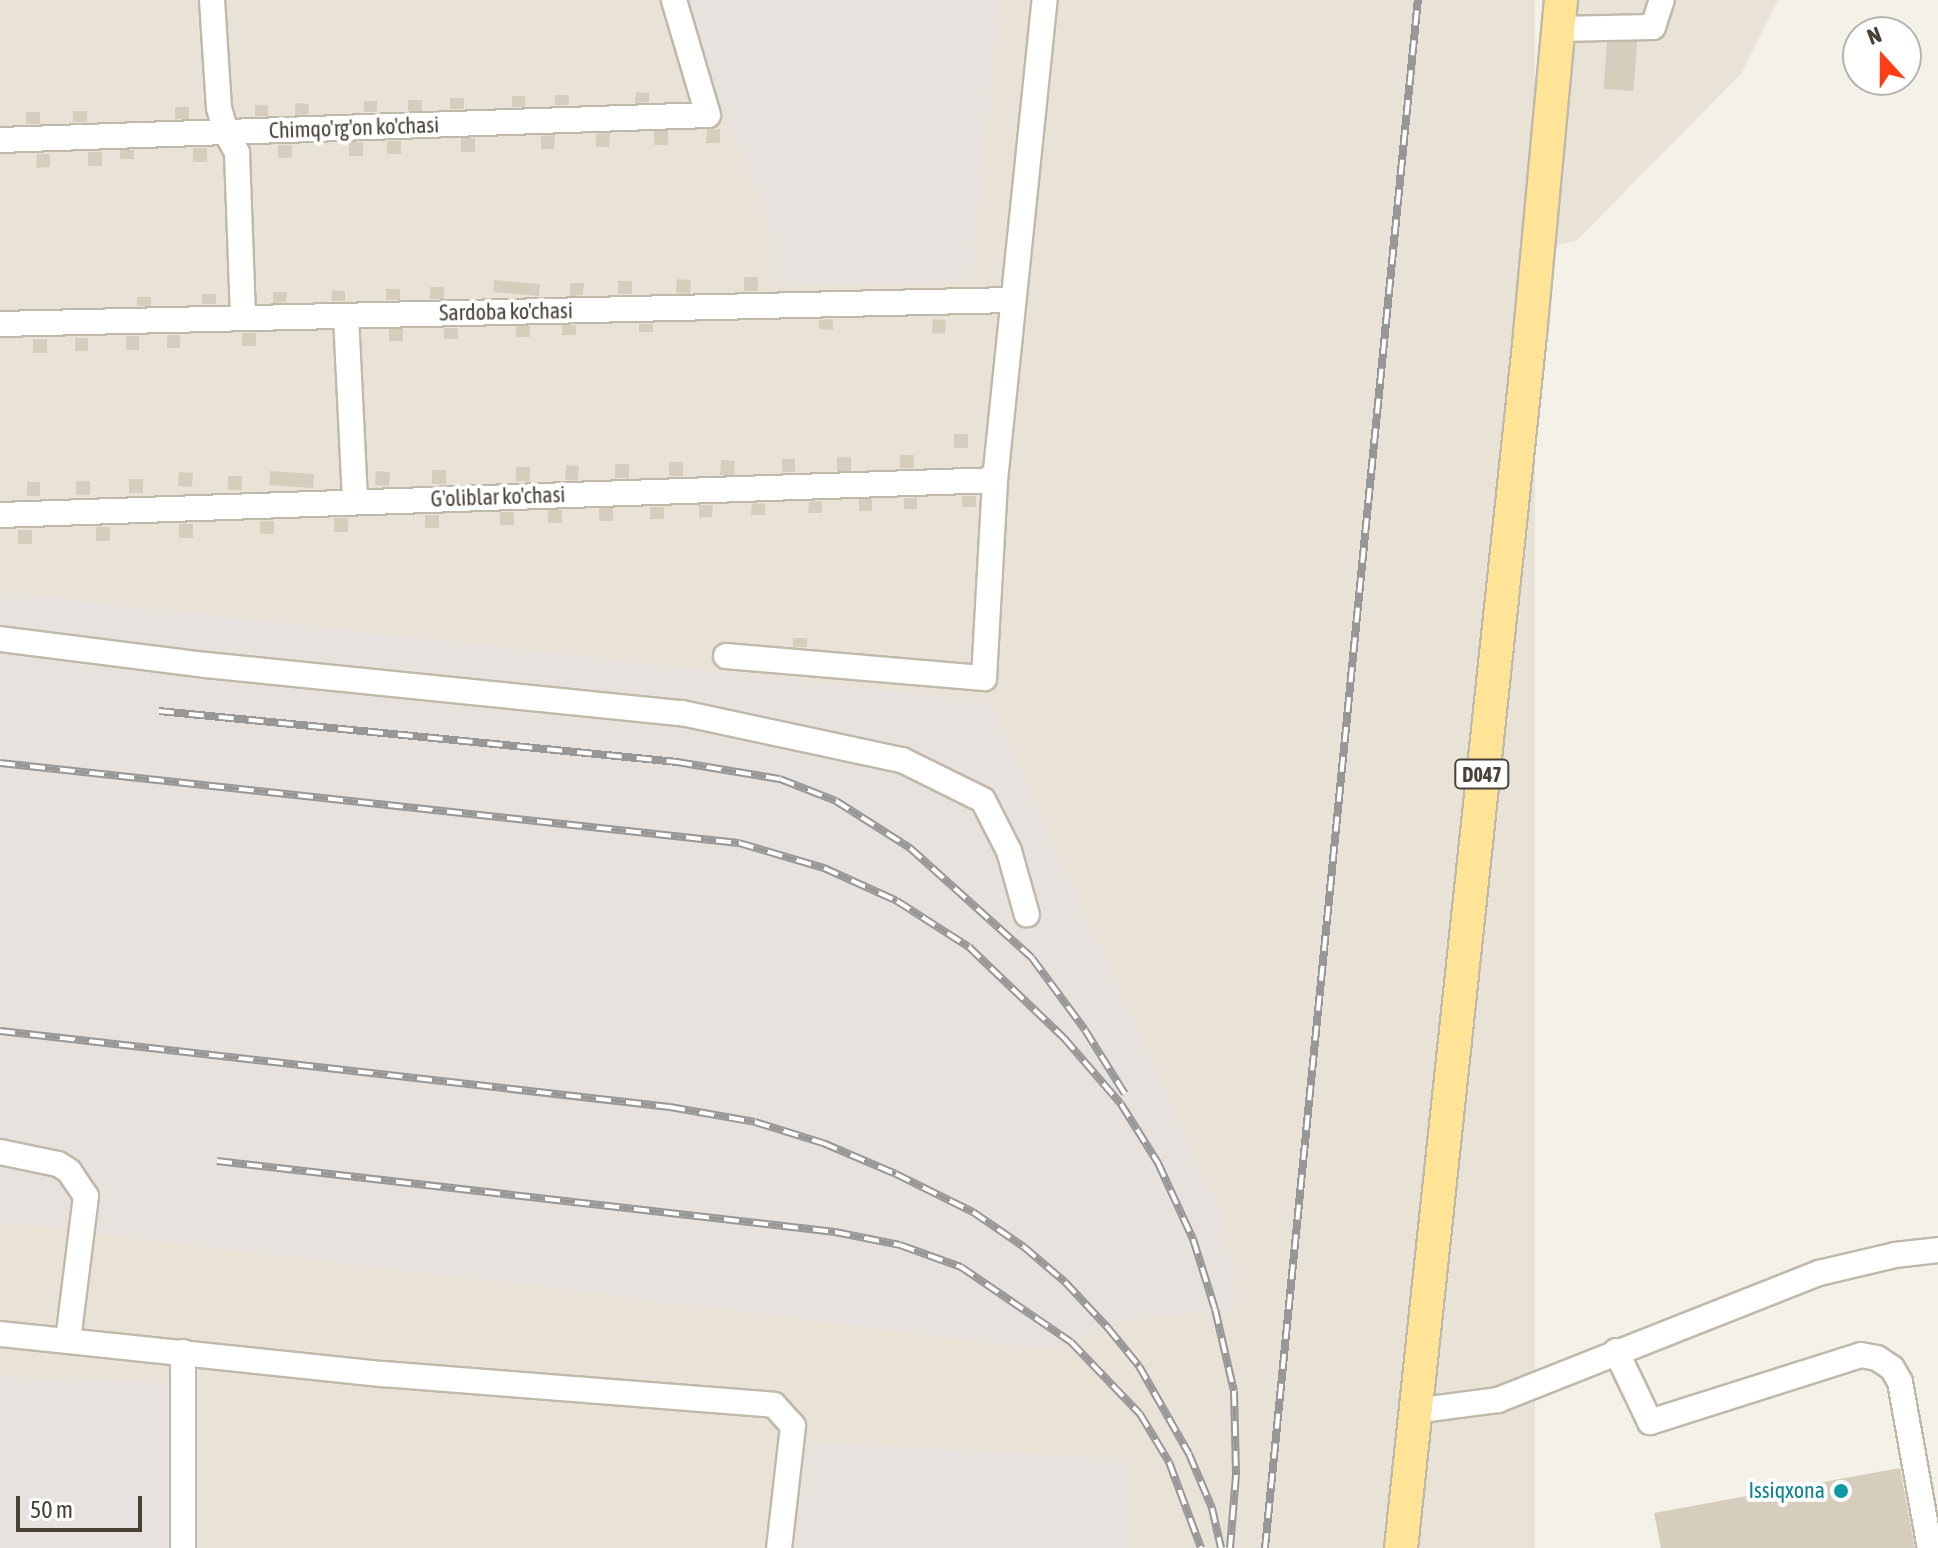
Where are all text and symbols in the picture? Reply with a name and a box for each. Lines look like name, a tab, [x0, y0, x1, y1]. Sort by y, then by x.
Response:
north arrow	[1842, 16, 1922, 96]
text: N	[1863, 21, 1885, 50]
street label: Chimqo'rg'on ko'chasi	[268, 112, 440, 144]
street label: Sardoba ko'chasi	[439, 298, 573, 326]
street label: G'oliblar ko'chasi	[430, 481, 566, 513]
road number: D047	[1454, 758, 1510, 790]
place label: Issiqxona	[1748, 1478, 1825, 1504]
scale bar	[20, 1480, 146, 1530]
marker: Issiqxona	[1832, 1482, 1850, 1500]
text: 50 m	[30, 1496, 73, 1523]

